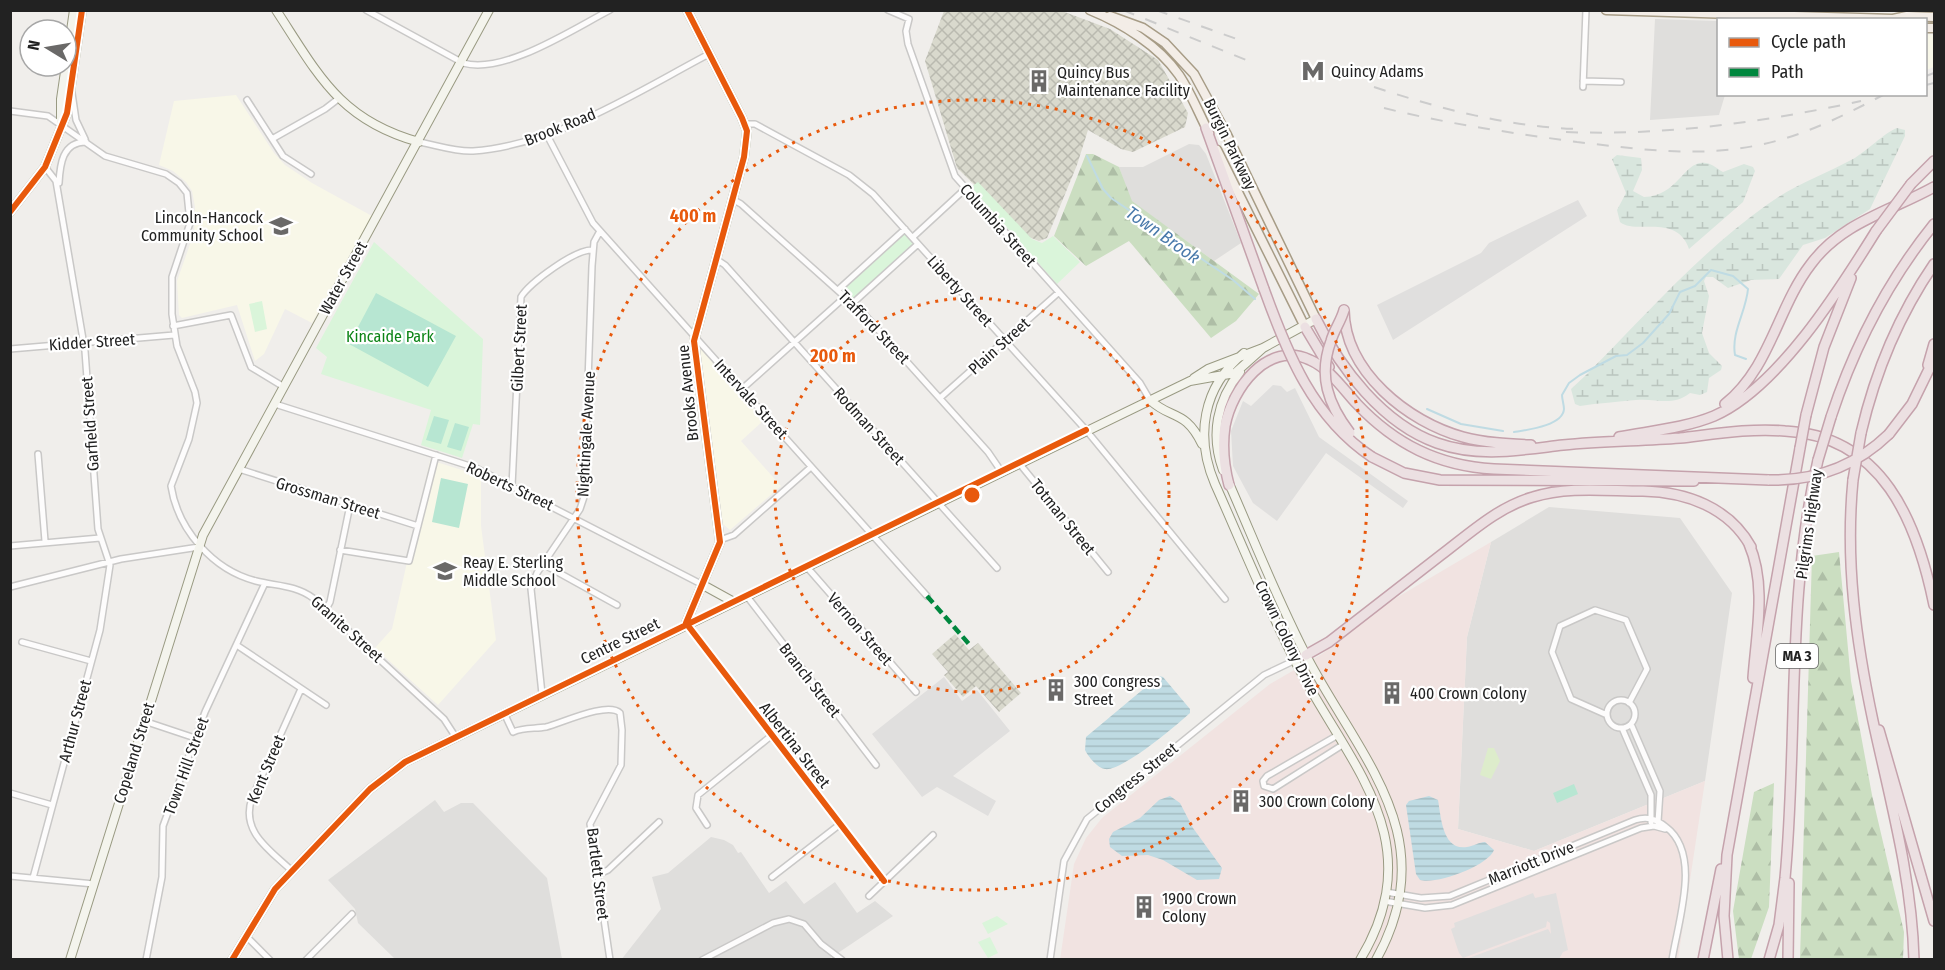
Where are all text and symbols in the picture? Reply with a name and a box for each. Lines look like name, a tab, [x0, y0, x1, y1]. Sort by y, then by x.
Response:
north arrow	[18, 18, 78, 78]
legend	[1717, 18, 1927, 96]
text: Cycle path	[1771, 31, 1846, 53]
text: N	[24, 39, 44, 52]
metro station icon: Quincy Adams	[1300, 58, 1326, 84]
text: Path	[1771, 61, 1804, 83]
place label: Quincy Adams	[1331, 62, 1424, 81]
place label: Quincy Bus Maintenance Facility	[1057, 63, 1191, 100]
building icon: Quincy Bus Maintenance Facility	[1026, 68, 1052, 94]
street label: Burgin Parkway	[1200, 95, 1261, 194]
street label: Brook Road	[522, 104, 598, 150]
street label: Columbia Street	[956, 180, 1041, 271]
water label: Town Brook	[1122, 202, 1204, 269]
text: 400 m	[670, 205, 716, 227]
place label: Lincoln-Hancock Community School	[141, 208, 264, 245]
school or university icon: Lincoln-Hancock Community School	[268, 213, 294, 239]
street label: Water Street	[315, 237, 371, 318]
street label: Liberty Street	[923, 252, 997, 331]
street label: Trafford Street	[834, 286, 914, 368]
street label: Gilbert Street	[507, 303, 531, 392]
street label: Plain Street	[964, 313, 1034, 378]
park label: Kincaide Park	[346, 327, 435, 346]
street label: Kidder Street	[48, 329, 136, 354]
street label: Brooks Avenue	[673, 344, 703, 442]
text: 200 m	[809, 345, 856, 367]
street label: Intervale Street	[710, 355, 792, 443]
street label: Nightingale Avenue	[573, 370, 599, 498]
street label: Garfield Street	[77, 375, 103, 472]
street label: Rodman Street	[829, 384, 909, 469]
street label: Roberts Street	[463, 458, 557, 515]
street label: Pilgrims Highway	[1792, 467, 1826, 580]
street label: Grossman Street	[274, 473, 383, 523]
street label: Totman Street	[1027, 475, 1100, 559]
centre of rings	[962, 485, 982, 505]
place label: Reay E. Sterling Middle School	[463, 553, 563, 590]
school or university icon: Reay E. Sterling Middle School	[432, 558, 458, 584]
street label: Crown Colony Drive	[1251, 577, 1323, 699]
street label: Vernon Street	[823, 589, 897, 670]
street label: Granite Street	[307, 592, 388, 667]
street label: Centre Street	[577, 613, 663, 668]
street label: Branch Street	[775, 639, 845, 721]
road number: MA 3	[1776, 644, 1818, 668]
place label: 300 Congress Street	[1074, 672, 1161, 709]
street label: Arthur Street	[55, 677, 95, 764]
building icon: 300 Congress Street	[1043, 677, 1069, 703]
building icon: 400 Crown Colony	[1379, 680, 1405, 706]
place label: 400 Crown Colony	[1410, 684, 1527, 703]
street label: Albertina Street	[756, 698, 835, 792]
street label: Copeland Street	[110, 699, 159, 806]
street label: Town Hill Street	[159, 714, 213, 818]
street label: Kent Street	[243, 731, 289, 806]
street label: Congress Street	[1090, 738, 1182, 817]
building icon: 300 Crown Colony	[1228, 788, 1254, 814]
place label: 300 Crown Colony	[1259, 792, 1376, 811]
street label: Bartlett Street	[583, 827, 613, 922]
street label: Marriott Drive	[1485, 837, 1577, 889]
place label: 1900 Crown Colony	[1162, 889, 1237, 926]
building icon: 1900 Crown Colony	[1131, 894, 1157, 920]

